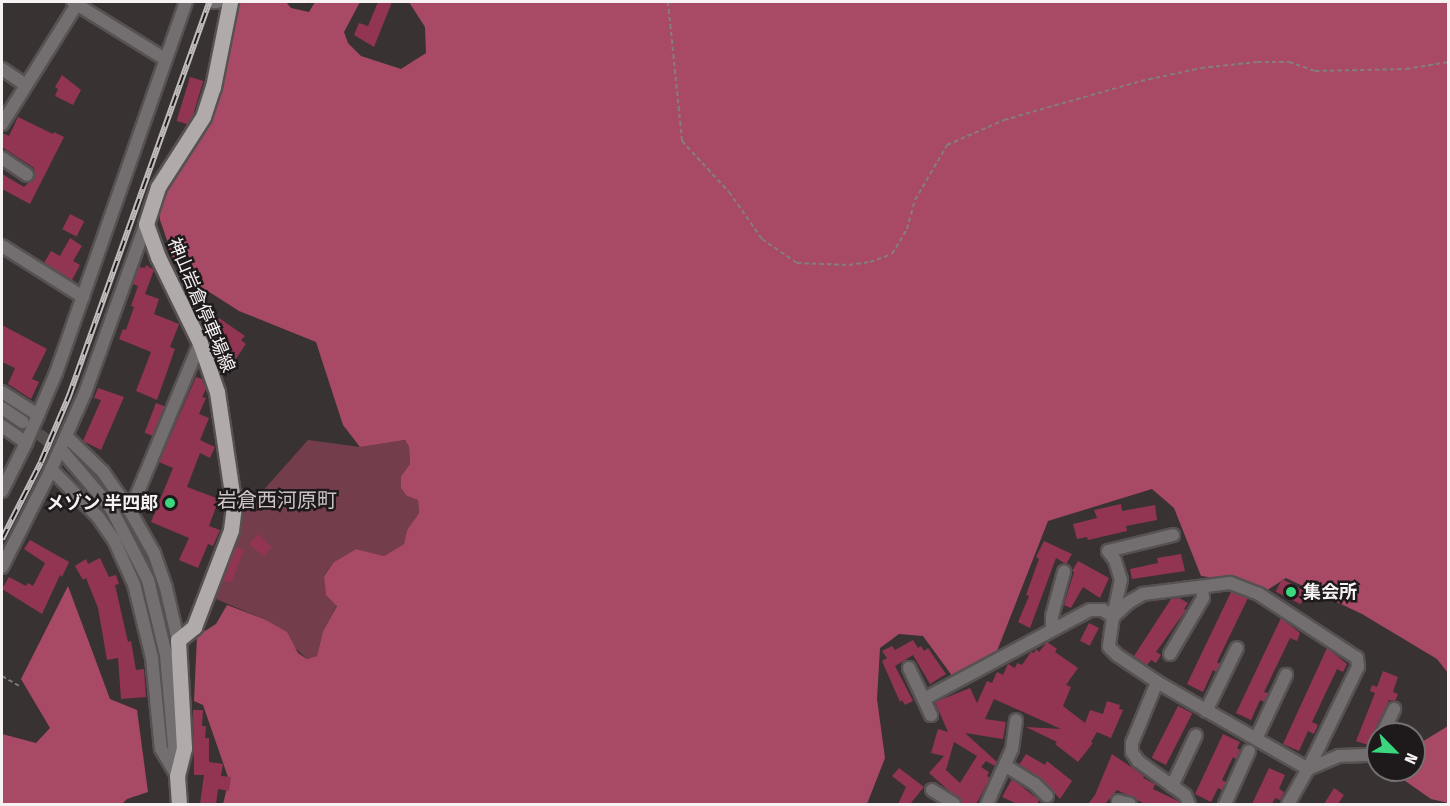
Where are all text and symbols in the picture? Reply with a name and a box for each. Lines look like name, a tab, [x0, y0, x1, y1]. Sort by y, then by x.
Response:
street label: 神山岩倉停車場線	[163, 235, 239, 375]
district label: 岩倉西河原町	[217, 488, 337, 512]
place label: メゾン 半四郎	[46, 492, 158, 514]
marker: メゾン 半四郎	[163, 496, 177, 510]
place label: 集会所	[1303, 581, 1357, 603]
marker: 集会所	[1284, 585, 1298, 599]
north arrow	[1366, 722, 1426, 782]
text: N	[1400, 750, 1422, 767]

